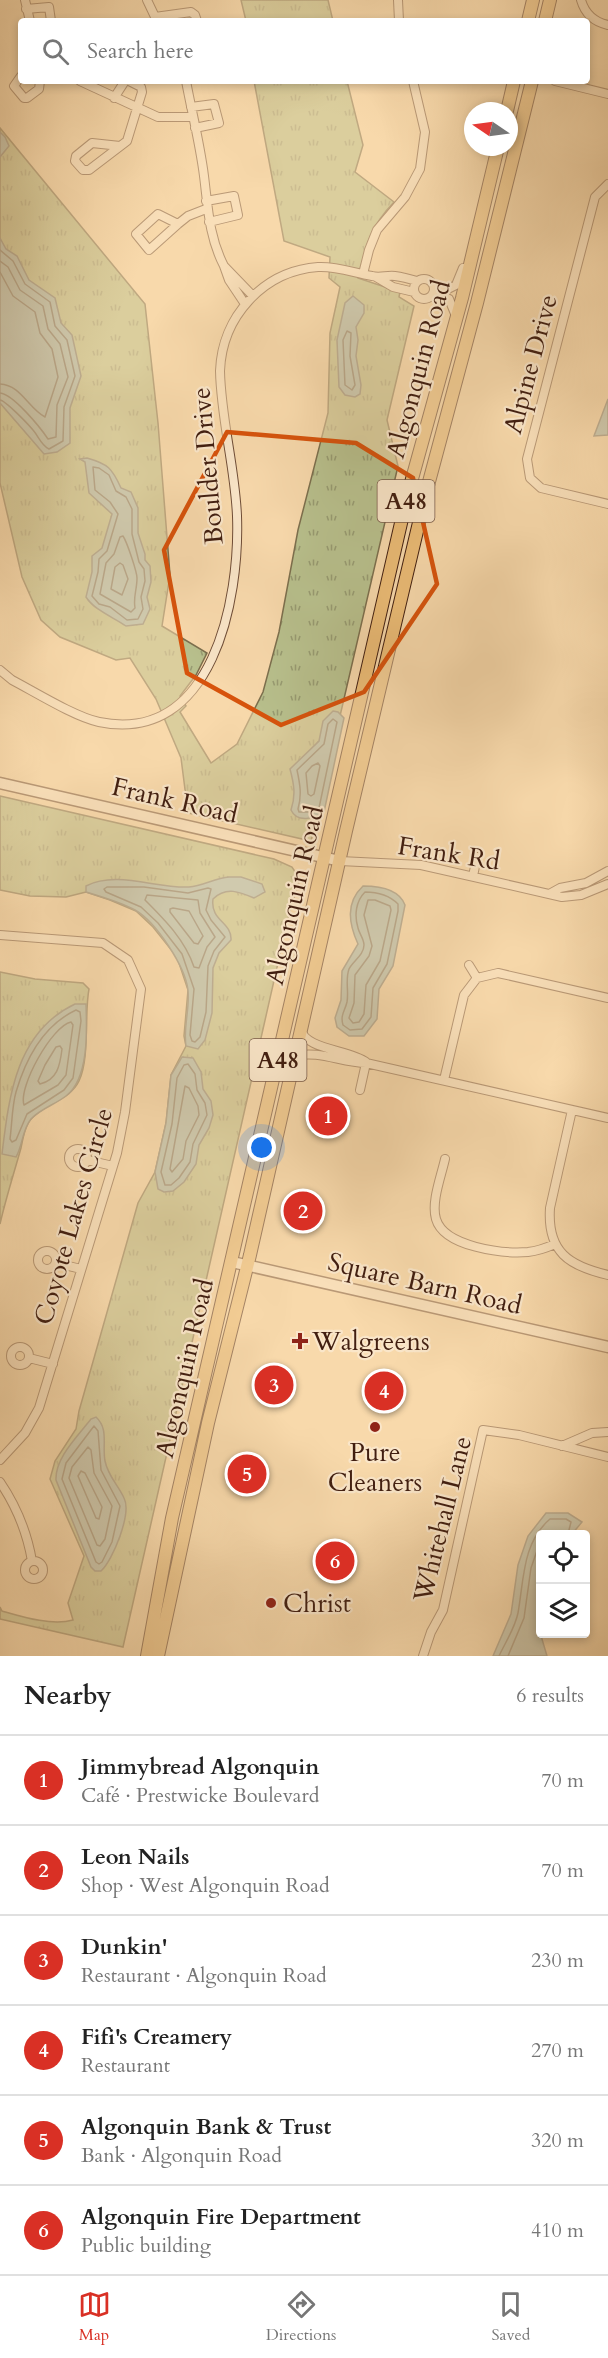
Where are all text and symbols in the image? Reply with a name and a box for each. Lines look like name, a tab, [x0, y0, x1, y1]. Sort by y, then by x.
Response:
search box	[18, 18, 590, 84]
icon: search	[39, 35, 72, 68]
text: Search here	[87, 36, 194, 66]
north arrow	[464, 102, 518, 156]
street label: Algonquin Road	[378, 276, 459, 462]
street label: Alpine Drive	[495, 291, 566, 438]
street label: Boulder Drive	[183, 386, 232, 546]
road number: A48	[378, 480, 434, 522]
street label: Frank Road	[108, 769, 242, 832]
street label: Algonquin Road	[257, 802, 332, 988]
street label: Frank Rd	[395, 828, 503, 879]
road number: A48	[250, 1039, 306, 1081]
pin: 1	[308, 1094, 348, 1138]
street label: Coyote Lakes Circle	[26, 1104, 121, 1329]
your location	[247, 1133, 276, 1162]
pin: 2	[284, 1188, 322, 1234]
street label: Square Barn Road	[324, 1244, 525, 1323]
street label: Algonquin Road	[147, 1275, 222, 1461]
place label: Walgreens	[311, 1324, 430, 1359]
marker: Walgreens	[293, 1334, 307, 1348]
pin: 3	[254, 1362, 294, 1408]
pin: 4	[364, 1368, 404, 1414]
marker: Pure Cleaners	[368, 1420, 382, 1434]
street label: Whitehall Lane	[405, 1433, 480, 1607]
place label: Pure Cleaners	[328, 1435, 422, 1500]
pin: 5	[228, 1452, 266, 1496]
map controls	[536, 1530, 590, 1638]
button: locate	[536, 1530, 590, 1584]
pin: 6	[316, 1538, 354, 1584]
button: layers	[536, 1584, 590, 1638]
place label: Christ	[283, 1586, 351, 1621]
marker: Christ	[264, 1596, 278, 1610]
text: Nearby	[24, 1678, 112, 1713]
text: 6 results	[516, 1682, 584, 1709]
text: Jimmybread Algonquin	[81, 1752, 319, 1782]
text: 1	[38, 1767, 49, 1794]
text: 70 m	[541, 1767, 584, 1794]
text: Café · Prestwicke Boulevard	[81, 1782, 319, 1809]
text: Leon Nails	[81, 1842, 189, 1872]
text: 2	[38, 1857, 49, 1884]
text: 70 m	[541, 1857, 584, 1884]
text: Shop · West Algonquin Road	[81, 1872, 330, 1899]
text: Dunkin'	[81, 1932, 167, 1962]
text: 3	[38, 1947, 49, 1974]
text: 230 m	[531, 1947, 584, 1974]
text: Restaurant · Algonquin Road	[81, 1962, 327, 1989]
text: Fifi's Creamery	[81, 2022, 232, 2052]
text: 4	[38, 2037, 49, 2064]
text: 270 m	[531, 2037, 584, 2064]
text: Restaurant	[81, 2052, 170, 2079]
text: Algonquin Bank & Trust	[81, 2112, 331, 2142]
text: 5	[38, 2127, 49, 2154]
text: 320 m	[531, 2127, 584, 2154]
text: Bank · Algonquin Road	[81, 2142, 282, 2169]
text: Algonquin Fire Department	[81, 2202, 361, 2232]
text: 6	[38, 2217, 49, 2244]
text: 410 m	[531, 2217, 584, 2244]
text: Public building	[81, 2232, 211, 2259]
tab: Map	[78, 2288, 111, 2346]
tab: Directions	[266, 2288, 336, 2346]
tab: Saved	[492, 2288, 530, 2346]

